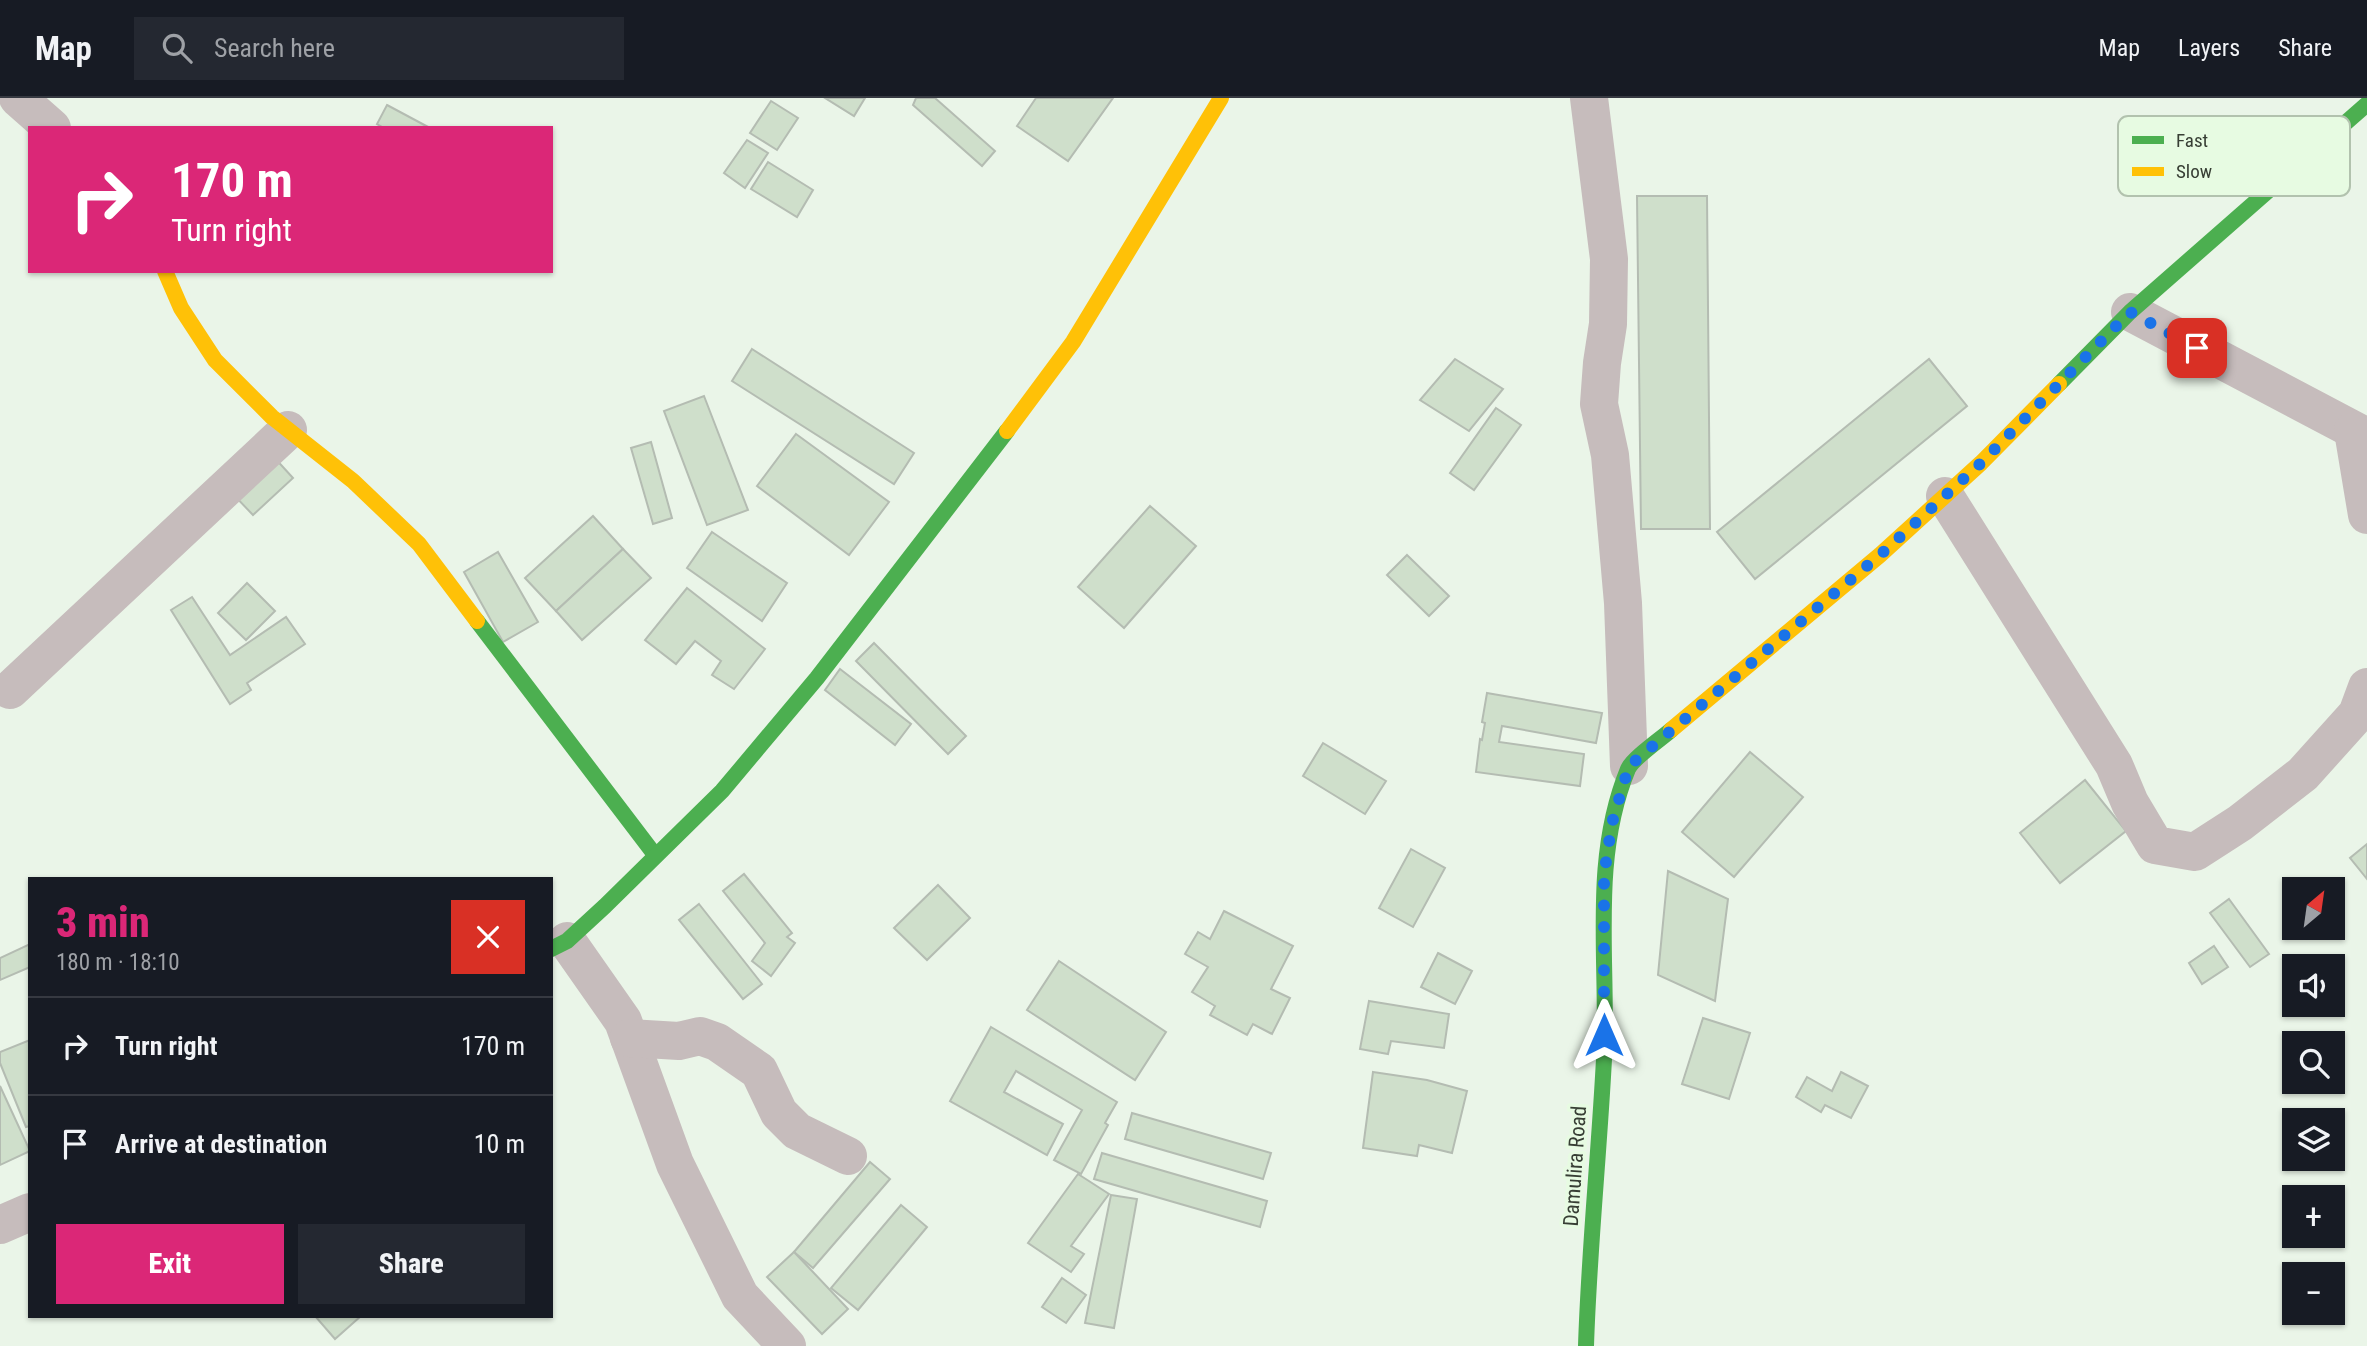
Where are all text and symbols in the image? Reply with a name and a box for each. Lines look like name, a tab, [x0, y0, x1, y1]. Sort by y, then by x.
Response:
search box	[134, 17, 624, 80]
text: Map	[35, 29, 92, 68]
icon: search	[158, 29, 196, 67]
text: Search here	[214, 33, 335, 63]
text: Map	[2099, 34, 2140, 62]
text: Layers	[2178, 34, 2240, 62]
text: Share	[2278, 34, 2332, 62]
legend	[2118, 116, 2350, 196]
text: Fast	[2176, 129, 2208, 152]
text: 170 m	[171, 152, 293, 209]
icon: right	[56, 154, 147, 245]
text: Slow	[2176, 160, 2212, 183]
text: Turn right	[171, 211, 292, 249]
pin	[2167, 318, 2227, 378]
icon: arrive	[2178, 329, 2216, 367]
north arrow	[2282, 877, 2345, 940]
map controls	[2282, 877, 2345, 1325]
text: 3 min	[56, 898, 150, 947]
button: close	[451, 900, 525, 974]
text: 180 m · 18:10	[56, 949, 180, 976]
button: sound	[2282, 954, 2345, 1017]
position arrow	[1567, 998, 1641, 1072]
icon: right	[56, 1027, 94, 1065]
text: Turn right	[115, 1031, 217, 1061]
text: 170 m	[461, 1031, 525, 1061]
button: search	[2282, 1031, 2345, 1094]
street label: Damulira Road	[1559, 1105, 1591, 1227]
button: layers	[2282, 1108, 2345, 1171]
icon: arrive	[56, 1125, 94, 1163]
text: Arrive at destination	[115, 1129, 327, 1159]
text: 10 m	[474, 1129, 525, 1159]
button: +	[2282, 1185, 2345, 1248]
button: Exit	[56, 1224, 284, 1304]
button: Share	[298, 1224, 525, 1304]
button: −	[2282, 1262, 2345, 1325]

